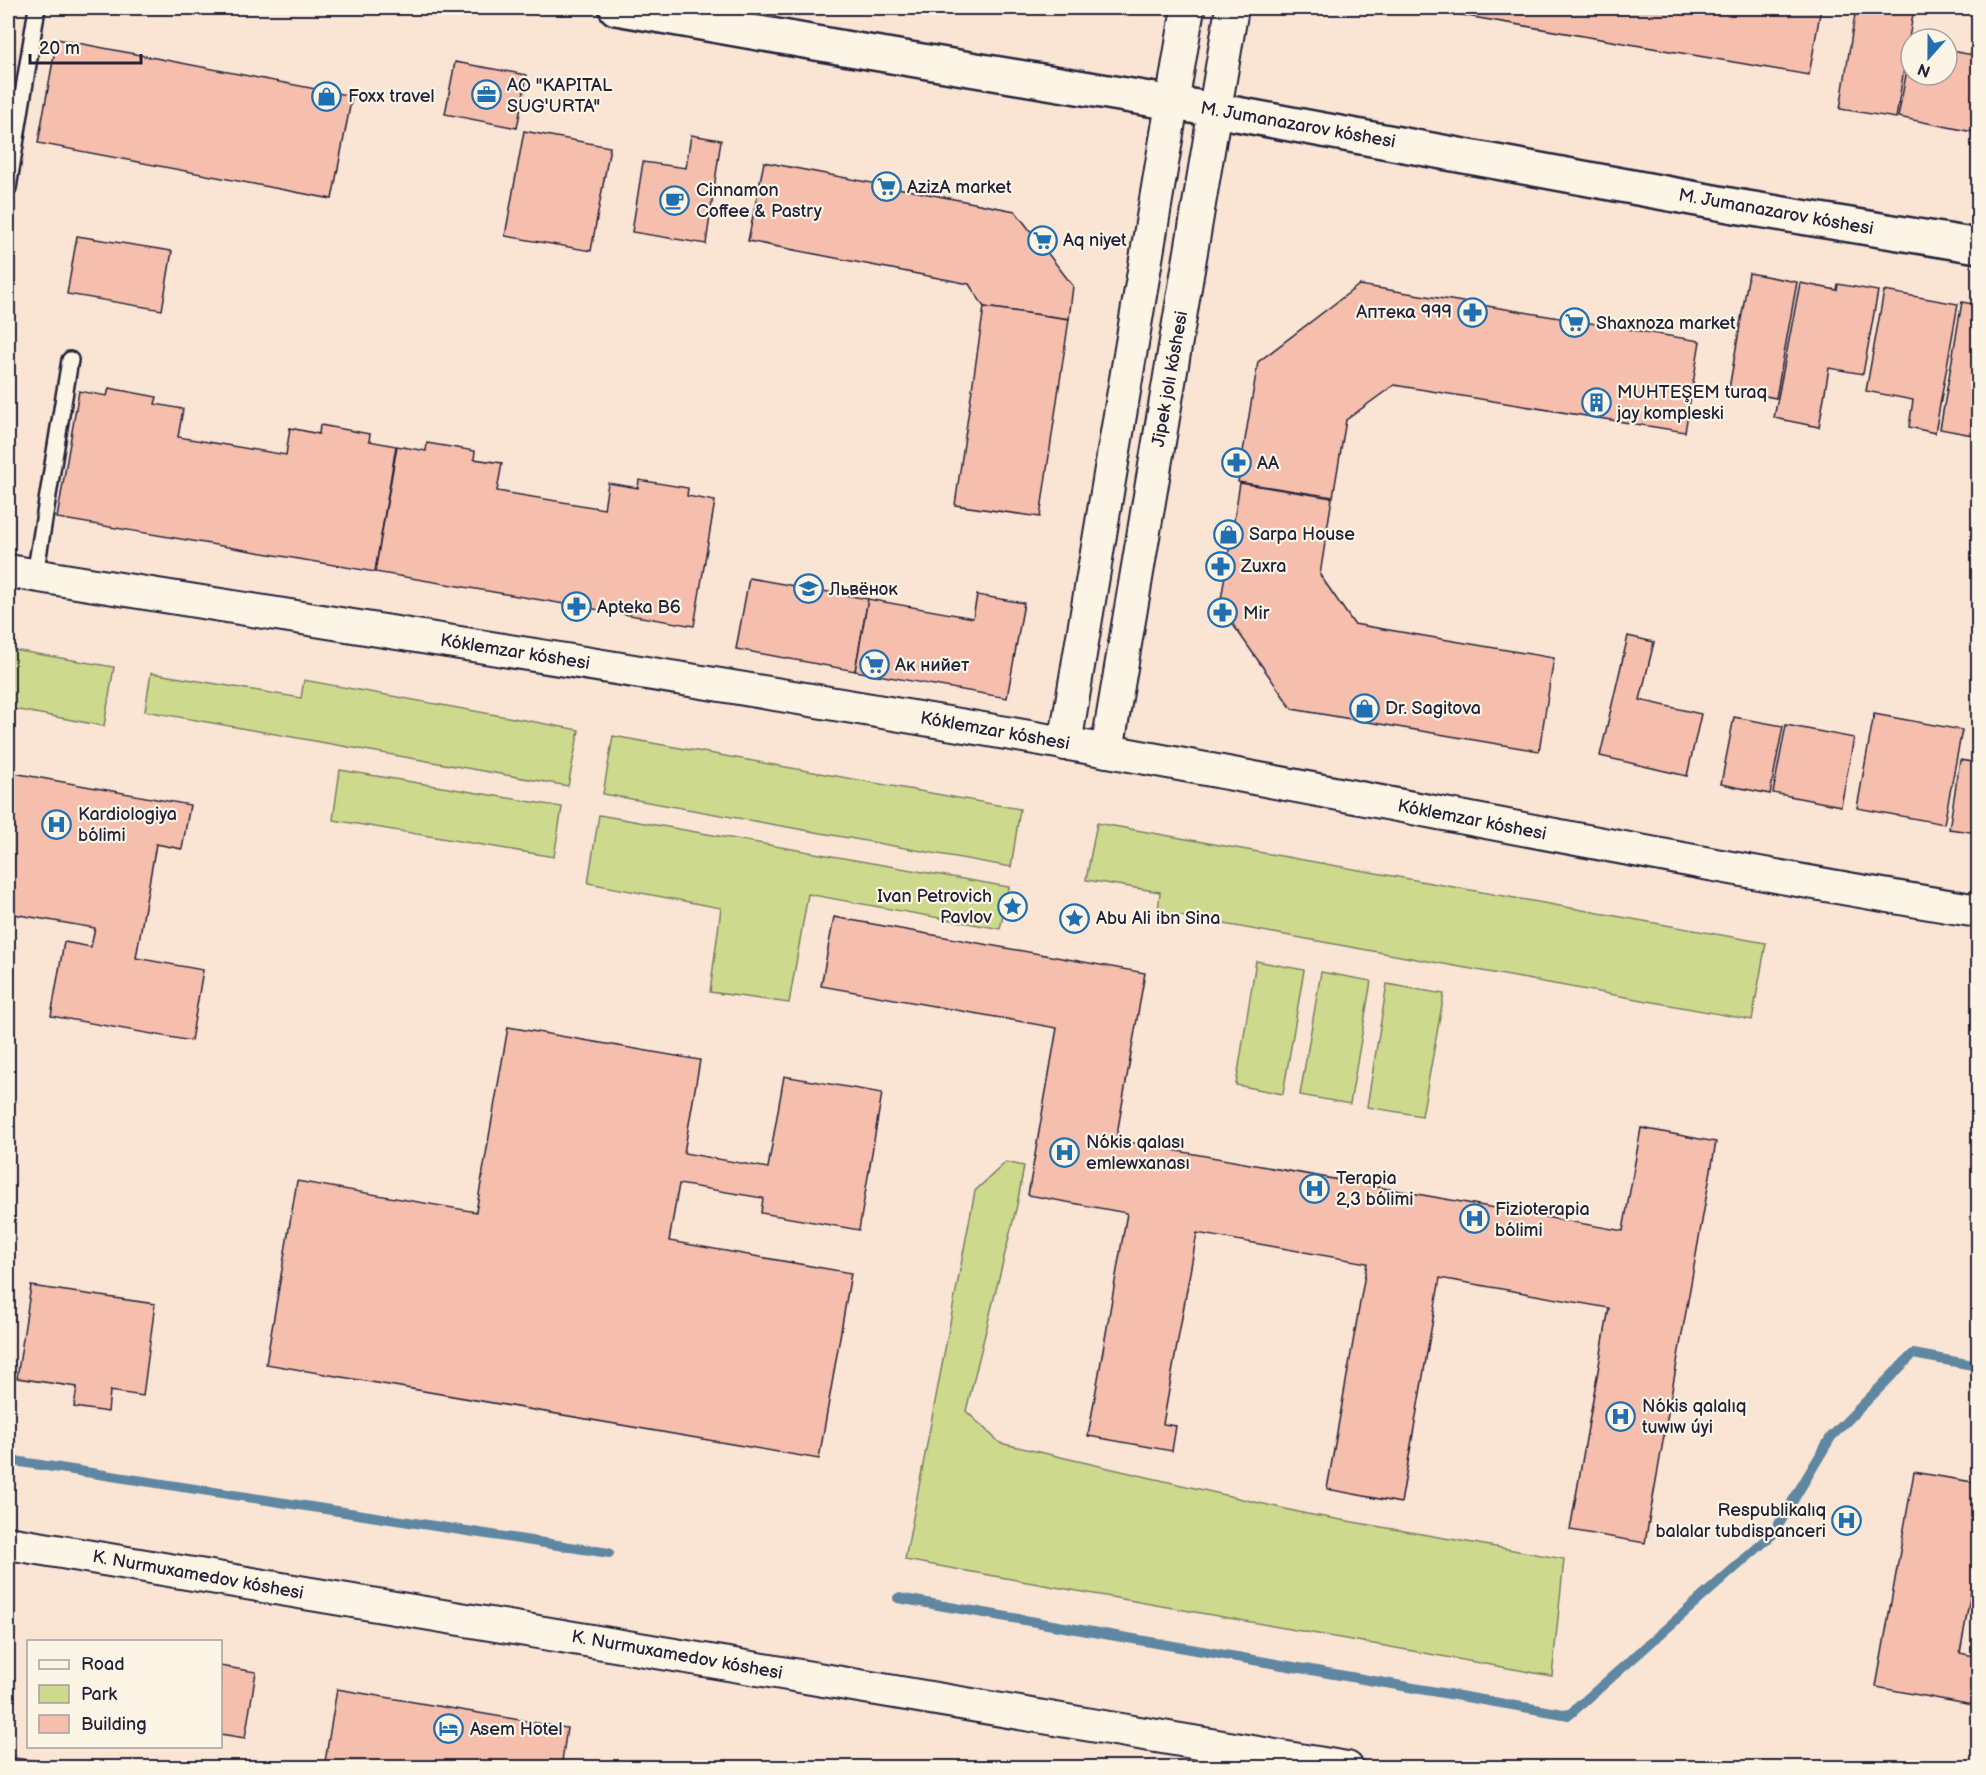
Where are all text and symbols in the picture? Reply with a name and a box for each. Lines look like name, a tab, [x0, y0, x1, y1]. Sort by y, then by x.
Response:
scale bar	[30, 27, 141, 65]
north arrow	[1899, 27, 1959, 87]
text: 20 m	[39, 38, 80, 59]
text: N	[1915, 59, 1933, 81]
place label: АО "KAPITAL SUG'URTA"	[506, 75, 613, 117]
office icon: АО "KAPITAL SUG'URTA"	[470, 79, 502, 111]
shop icon: Foxx travel	[311, 80, 343, 112]
place label: Foxx travel	[348, 86, 435, 107]
street label: M. Jumanazarov kóshesi	[1199, 98, 1397, 152]
supermarket icon: AzizA market	[870, 171, 902, 203]
place label: AzizA market	[907, 177, 1012, 198]
place label: Cinnamon Coffee & Pastry	[696, 180, 823, 222]
cafe icon: Cinnamon Coffee & Pastry	[659, 184, 691, 216]
street label: M. Jumanazarov kóshesi	[1677, 185, 1875, 239]
supermarket icon: Aq niyet	[1026, 224, 1058, 256]
place label: Aq niyet	[1063, 230, 1127, 251]
pharmacy icon: Аптека 999	[1457, 296, 1489, 328]
place label: Аптека 999	[1355, 302, 1452, 323]
supermarket icon: Shaxnoza market	[1559, 307, 1591, 339]
street label: Jipek jolı kóshesi	[1148, 309, 1192, 449]
place label: Shaxnoza market	[1596, 313, 1736, 334]
place label: MUHTEŞEM turaq jay kompleski	[1616, 382, 1767, 424]
building icon: MUHTEŞEM turaq jay kompleski	[1580, 386, 1612, 418]
pharmacy icon: AA	[1220, 447, 1252, 479]
place label: AA	[1257, 453, 1279, 474]
shop icon: Sarpa House	[1212, 518, 1244, 550]
place label: Sarpa House	[1249, 524, 1355, 545]
pharmacy icon: Zuxra	[1204, 550, 1236, 582]
place label: Zuxra	[1240, 556, 1286, 577]
school or university icon: Львёнок	[792, 573, 824, 605]
place label: Львёнок	[828, 579, 898, 600]
pharmacy icon: Apteka B6	[560, 591, 592, 623]
place label: Apteka B6	[597, 597, 681, 618]
pharmacy icon: Mir	[1206, 597, 1238, 629]
place label: Mir	[1243, 603, 1270, 624]
street label: Kóklemzar kóshesi	[439, 630, 591, 674]
supermarket icon: Ак нийет	[858, 649, 890, 681]
place label: Ак нийет	[894, 655, 970, 676]
shop icon: Dr. Sagitova	[1348, 692, 1380, 724]
place label: Dr. Sagitova	[1385, 698, 1481, 719]
street label: Kóklemzar kóshesi	[919, 708, 1071, 754]
street label: Kóklemzar kóshesi	[1396, 795, 1548, 845]
place label: Kardiologiya bólimi	[78, 804, 177, 846]
hospital icon: Kardiologiya bólimi	[41, 808, 73, 840]
place label: Ivan Petrovich Pavlov	[877, 886, 992, 928]
place icon: Ivan Petrovich Pavlov	[997, 890, 1029, 922]
place icon: Abu Ali ibn Sina	[1059, 902, 1091, 934]
place label: Abu Ali ibn Sina	[1096, 908, 1220, 929]
place label: Nókis qalası emlewxanası	[1086, 1132, 1190, 1174]
hospital icon: Nókis qalası emlewxanası	[1049, 1136, 1081, 1168]
place label: Terapia 2,3 bólimi	[1336, 1168, 1414, 1210]
hospital icon: Terapia 2,3 bólimi	[1299, 1172, 1331, 1204]
place label: Fizioterapia bólimi	[1495, 1199, 1590, 1241]
hospital icon: Fizioterapia bólimi	[1458, 1203, 1490, 1235]
place label: Nókis qalalıq tuwıw úyi	[1642, 1396, 1746, 1438]
hospital icon: Nókis qalalıq tuwıw úyi	[1605, 1400, 1637, 1432]
place label: Respublikalıq balalar tubdispanceri	[1655, 1500, 1826, 1542]
hospital icon: Respublikalıq balalar tubdispanceri	[1831, 1504, 1863, 1536]
street label: K. Nurmuxamedov kóshesi	[91, 1546, 305, 1604]
street label: K. Nurmuxamedov kóshesi	[570, 1626, 784, 1684]
legend	[27, 1640, 222, 1748]
text: Road	[81, 1654, 125, 1675]
text: Park	[81, 1684, 117, 1705]
hotel icon: Asem Hotel	[433, 1713, 465, 1745]
text: Building	[81, 1714, 147, 1735]
place label: Asem Hotel	[470, 1719, 563, 1740]

